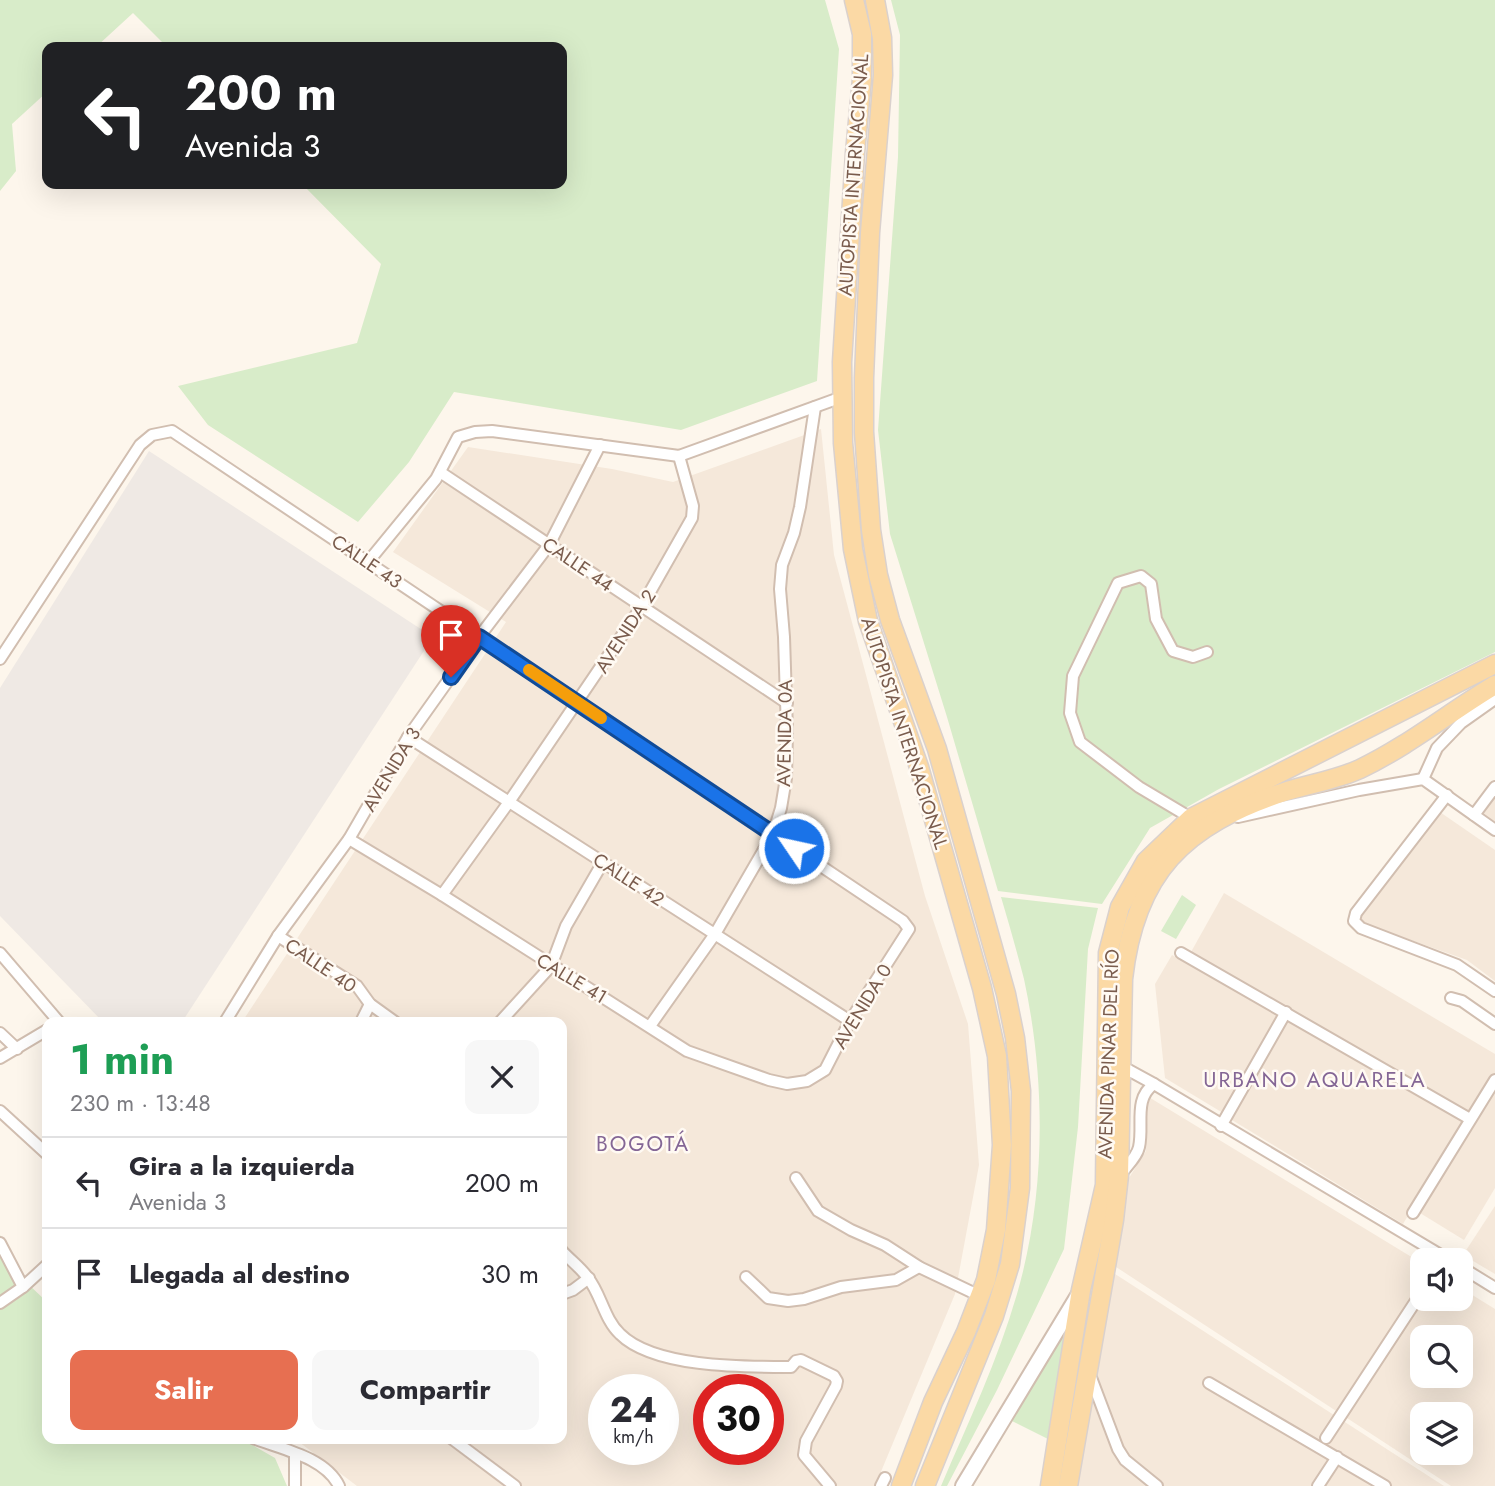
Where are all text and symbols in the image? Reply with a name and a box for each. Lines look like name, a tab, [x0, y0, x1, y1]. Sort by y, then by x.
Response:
street label: AUTOPISTA INTERNACIONAL	[832, 53, 875, 297]
text: 200 m	[185, 58, 337, 128]
icon: left	[70, 70, 161, 161]
text: Avenida 3	[185, 123, 320, 169]
street label: CALLE 43	[326, 528, 407, 595]
street label: CALLE 44	[537, 531, 619, 598]
street label: AVENIDA 2	[588, 584, 662, 678]
pin	[421, 605, 481, 677]
street label: AUTOPISTA INTERNACIONAL	[854, 614, 955, 853]
icon: arrive	[432, 616, 470, 654]
street label: AVENIDA 0A	[770, 679, 799, 787]
street label: AVENIDA 3	[356, 722, 427, 816]
position arrow	[757, 811, 831, 885]
street label: CALLE 42	[588, 846, 670, 913]
street label: CALLE 40	[280, 932, 362, 999]
street label: CALLE 41	[531, 947, 612, 1010]
street label: AVENIDA PINAR DEL RÍO	[1091, 949, 1126, 1160]
street label: AVENIDA 0	[826, 959, 898, 1054]
text: 1 min	[70, 1029, 174, 1090]
button: close	[465, 1040, 539, 1114]
district label: URBANO AQUARELA	[1203, 1065, 1427, 1095]
text: 230 m · 13:48	[70, 1086, 211, 1120]
district label: BOGOTÁ	[596, 1129, 690, 1159]
text: Gira a la izquierda	[129, 1147, 355, 1185]
icon: left	[70, 1164, 108, 1202]
text: 200 m	[465, 1164, 539, 1202]
text: Avenida 3	[129, 1185, 226, 1219]
map controls	[1410, 1248, 1473, 1465]
button: sound	[1410, 1248, 1473, 1311]
icon: arrive	[70, 1255, 108, 1293]
text: Llegada al destino	[129, 1255, 350, 1293]
text: 30 m	[481, 1255, 539, 1293]
button: search	[1410, 1325, 1473, 1388]
button: Salir	[70, 1350, 298, 1430]
button: Compartir	[312, 1350, 539, 1430]
speed limit sign: 30	[693, 1374, 784, 1465]
text: 24	[610, 1385, 657, 1435]
button: layers	[1410, 1402, 1473, 1465]
text: km/h	[613, 1424, 654, 1450]

